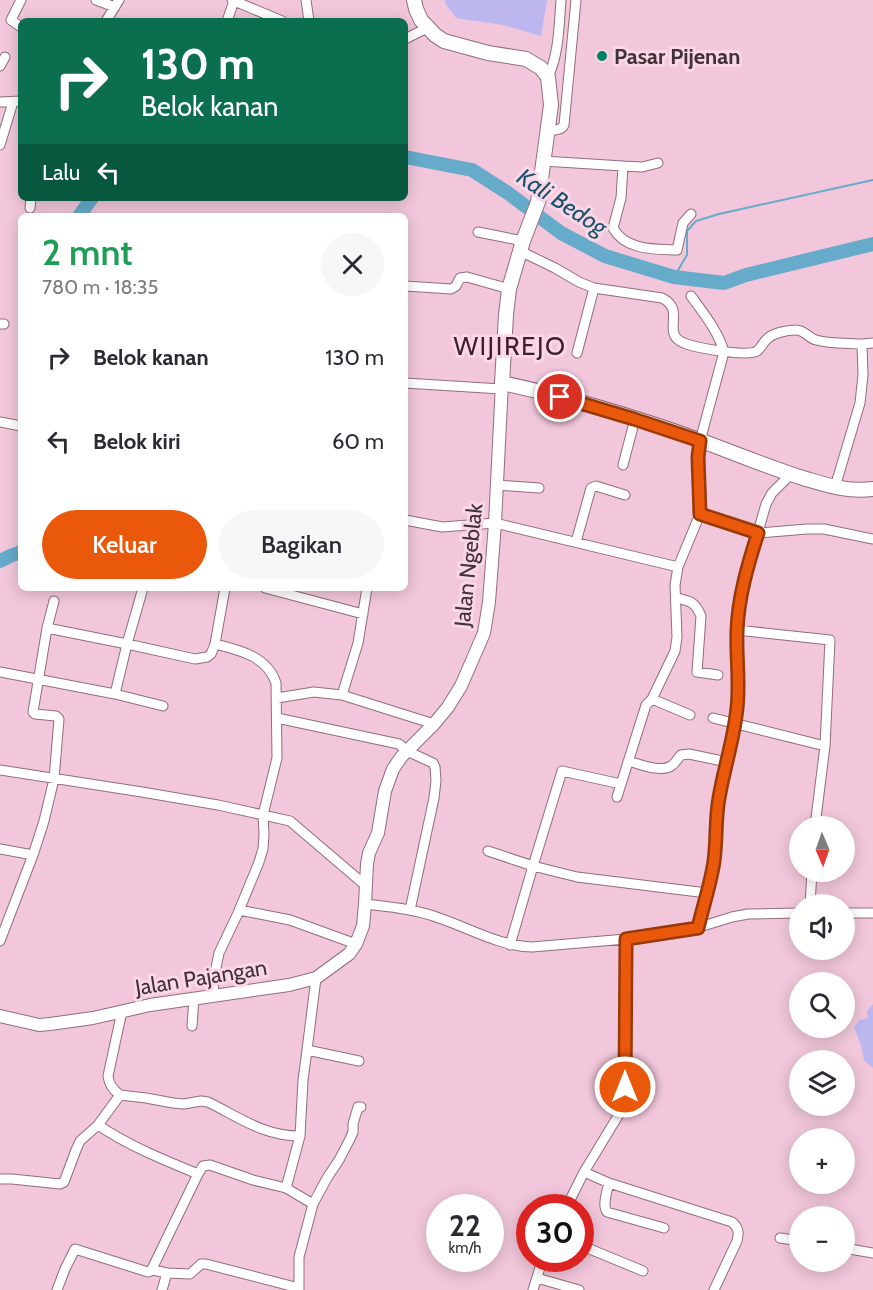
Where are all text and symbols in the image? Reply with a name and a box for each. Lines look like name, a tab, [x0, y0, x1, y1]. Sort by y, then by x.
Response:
text: 130 m	[141, 38, 255, 90]
icon: right	[42, 42, 120, 120]
place label: Pasar Pijenan	[614, 43, 740, 70]
marker: Pasar Pijenan	[595, 49, 609, 63]
text: Belok kanan	[141, 90, 278, 123]
icon: left	[92, 156, 125, 189]
text: Lalu	[42, 159, 80, 186]
water label: Kali Bedog	[512, 162, 614, 242]
text: 2 mnt	[42, 230, 132, 274]
button: close	[321, 233, 384, 296]
text: 780 m · 18:35	[42, 275, 158, 299]
district label: WIJIREJO	[453, 330, 567, 362]
icon: right	[42, 341, 75, 374]
text: Belok kanan	[93, 344, 209, 371]
text: 130 m	[325, 344, 384, 371]
pin	[534, 371, 585, 422]
icon: arrive	[543, 380, 576, 413]
icon: left	[42, 425, 75, 458]
text: Belok kiri	[93, 428, 180, 455]
text: 60 m	[332, 428, 384, 455]
street label: Jalan Ngeblak	[448, 502, 488, 629]
button: Keluar	[42, 510, 207, 579]
button: Bagikan	[219, 510, 384, 579]
north arrow	[789, 816, 855, 882]
map controls	[789, 816, 855, 1272]
button: sound	[789, 894, 855, 960]
street label: Jalan Pajangan	[132, 954, 269, 1001]
button: search	[789, 972, 855, 1038]
button: layers	[789, 1050, 855, 1116]
position arrow	[593, 1055, 657, 1119]
button: +	[789, 1128, 855, 1194]
speed limit sign: 30	[516, 1194, 594, 1272]
button: −	[789, 1206, 855, 1272]
text: 22	[449, 1207, 481, 1244]
text: km/h	[449, 1239, 481, 1257]

